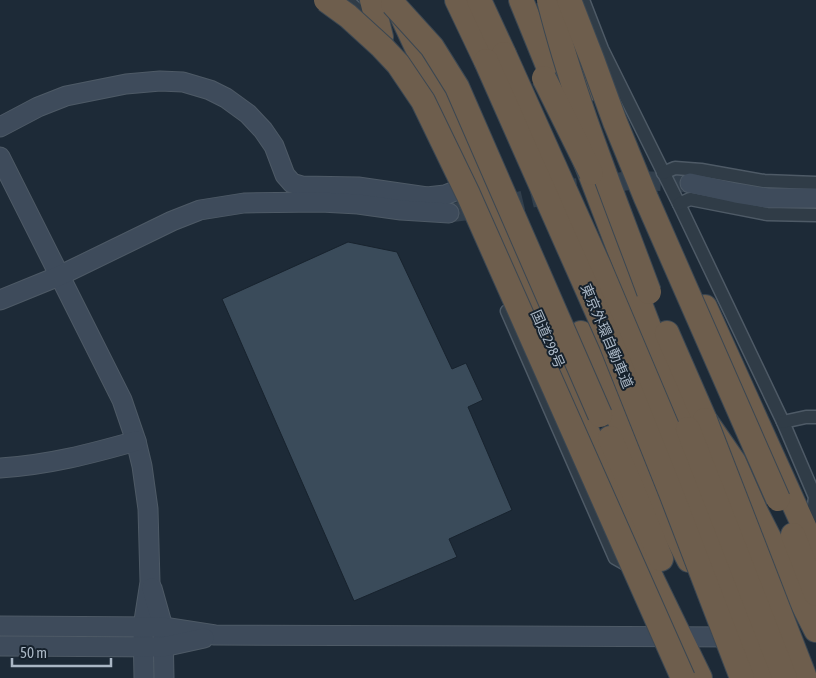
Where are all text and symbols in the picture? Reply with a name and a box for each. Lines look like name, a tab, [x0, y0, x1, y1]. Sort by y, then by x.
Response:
street label: 東京外環自動車道	[578, 281, 636, 391]
street label: 国道298号	[528, 308, 568, 370]
scale bar	[12, 636, 111, 668]
text: 50 m	[20, 644, 47, 661]

